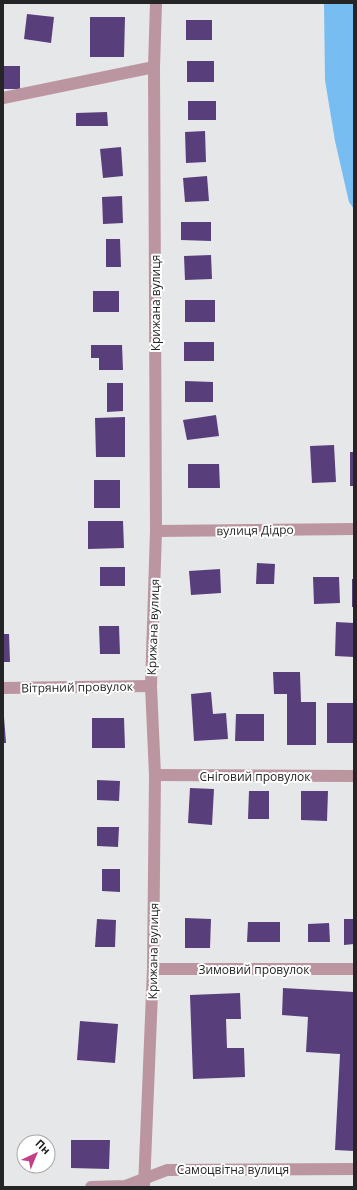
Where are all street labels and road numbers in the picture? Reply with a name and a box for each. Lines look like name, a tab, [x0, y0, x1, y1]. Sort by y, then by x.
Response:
street label: Крижана вулиця	[147, 255, 164, 351]
street label: вулиця Дідро	[216, 521, 294, 539]
street label: Крижана вулиця	[143, 578, 163, 676]
street label: Вітряний провулок	[21, 678, 134, 696]
street label: Сніговий провулок	[199, 768, 311, 785]
street label: Крижана вулиця	[144, 902, 162, 1000]
street label: Зимовий провулок	[198, 961, 310, 978]
street label: Самоцвітна вулиця	[177, 1161, 289, 1178]

